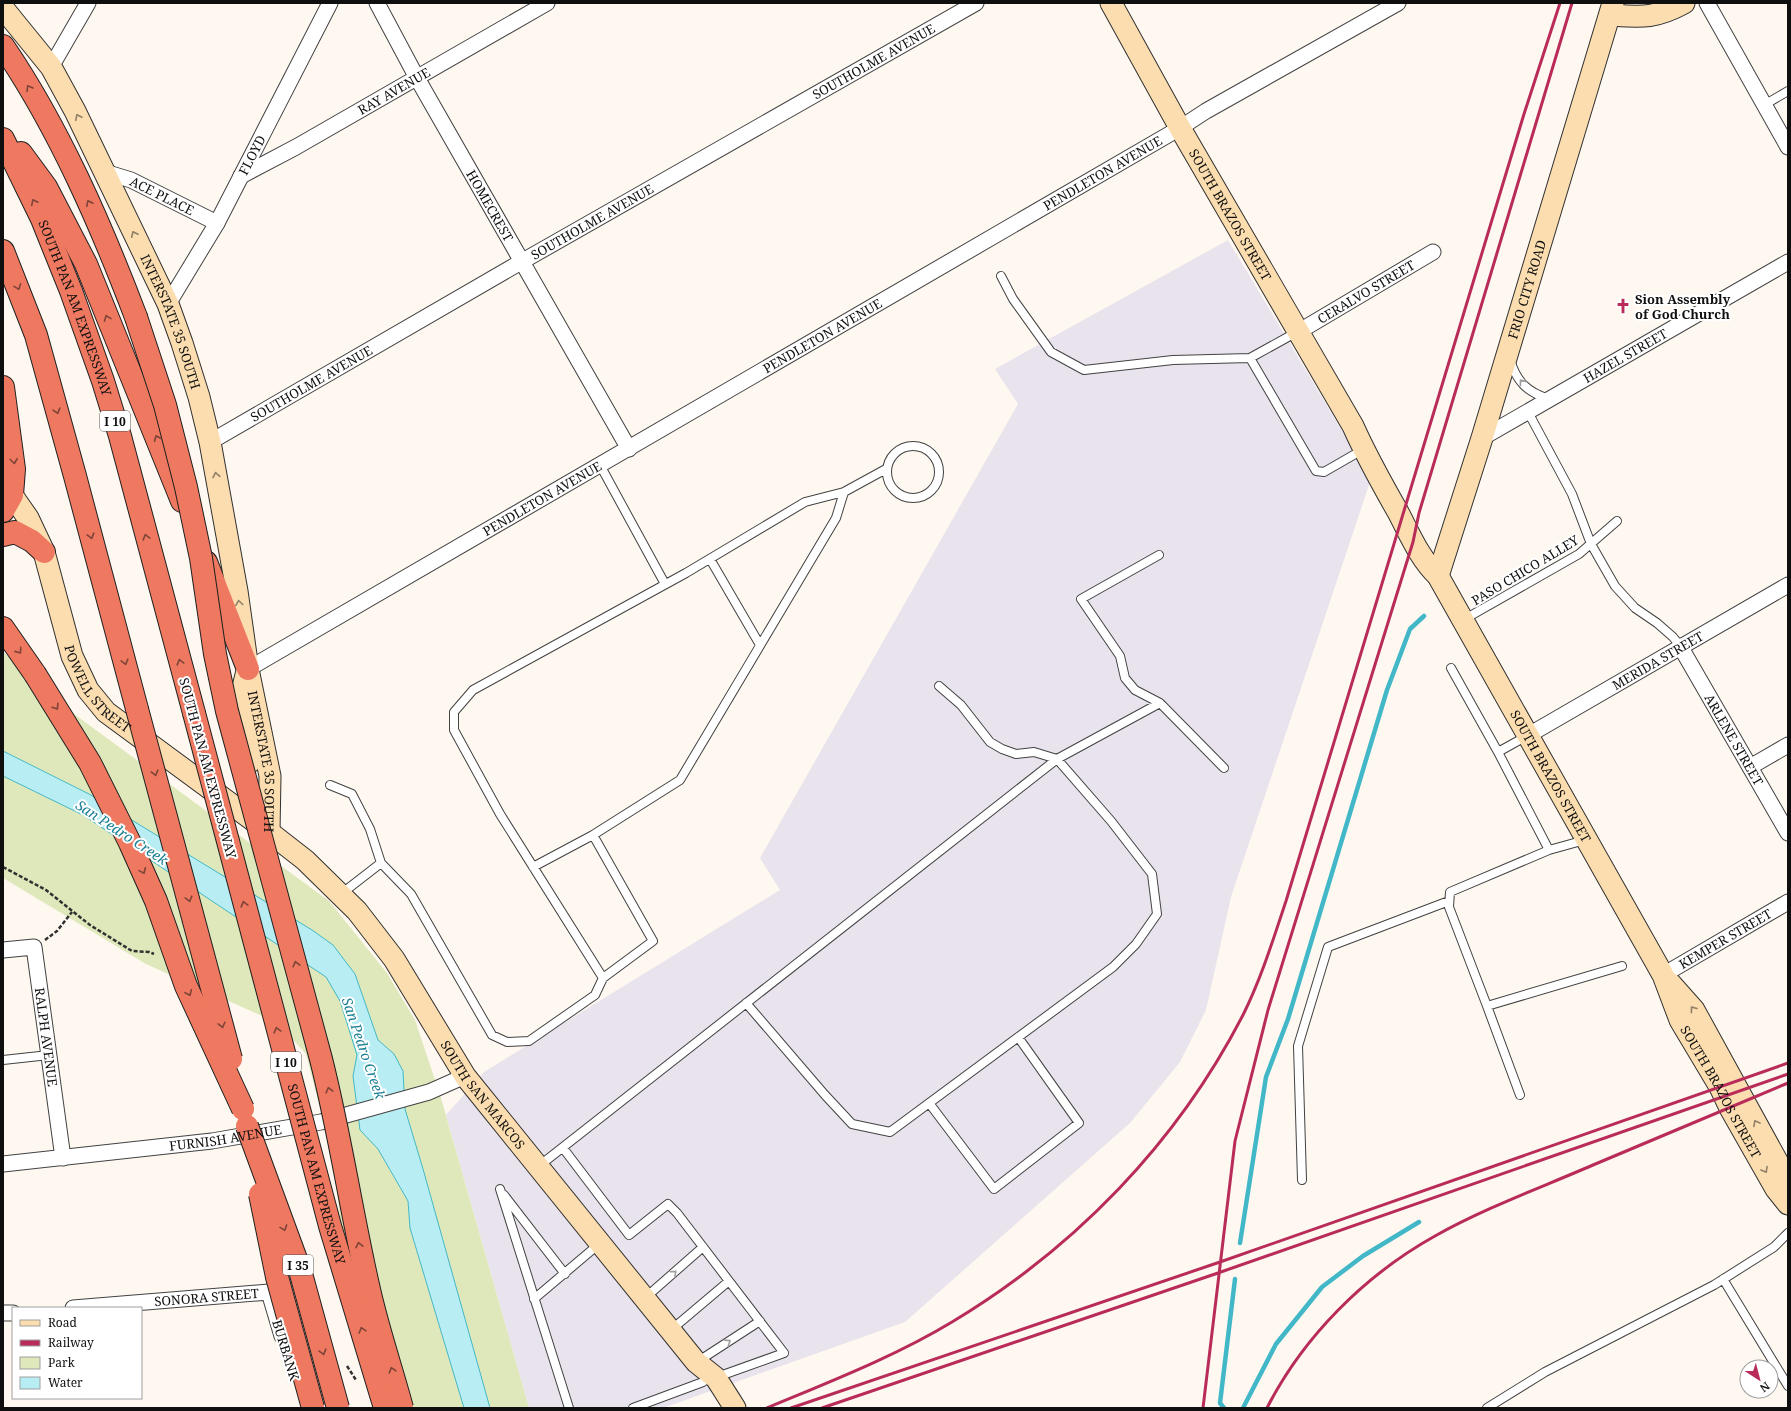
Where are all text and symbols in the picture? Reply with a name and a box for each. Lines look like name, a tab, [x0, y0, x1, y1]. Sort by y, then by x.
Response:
street label: SOUTHOLME AVENUE	[809, 19, 938, 103]
street label: RAY AVENUE	[354, 63, 433, 119]
one-way arrow	[26, 85, 33, 92]
one-way arrow	[75, 113, 83, 121]
street label: PENDLETON AVENUE	[1040, 131, 1165, 215]
street label: FLOYD	[234, 132, 270, 178]
street label: SOUTH BRAZOS STREET	[1185, 146, 1276, 284]
street label: HOMECREST	[462, 167, 518, 245]
street label: ACE PLACE	[127, 172, 197, 219]
street label: SOUTHOLME AVENUE	[527, 180, 656, 264]
one-way arrow	[31, 198, 39, 206]
one-way arrow	[86, 200, 94, 208]
street label: SOUTH PAN AM EXPRESSWAY	[34, 217, 116, 399]
one-way arrow	[131, 231, 139, 238]
street label: FRIO CITY ROAD	[1503, 238, 1550, 341]
street label: INTERSTATE 35 SOUTH	[136, 251, 205, 391]
street label: CERALVO STREET	[1314, 256, 1418, 328]
one-way arrow	[14, 283, 22, 290]
place label: Sion Assembly of God Church	[1635, 290, 1731, 323]
street label: PENDLETON AVENUE	[760, 294, 885, 377]
church icon: Sion Assembly of God Church	[1614, 297, 1632, 315]
one-way arrow	[104, 314, 112, 321]
street label: HAZEL STREET	[1580, 324, 1670, 387]
street label: SOUTHOLME AVENUE	[247, 341, 376, 426]
one-way arrow	[1519, 380, 1526, 387]
one-way arrow	[52, 407, 61, 414]
road number: I 10	[100, 411, 130, 431]
one-way arrow	[153, 434, 161, 441]
street label: PENDLETON AVENUE	[479, 457, 605, 540]
one-way arrow	[9, 458, 18, 464]
one-way arrow	[212, 472, 221, 478]
street label: PASO CHICO ALLEY	[1468, 530, 1583, 609]
one-way arrow	[86, 533, 95, 540]
one-way arrow	[142, 534, 151, 541]
one-way arrow	[235, 600, 244, 606]
street label: MERIDA STREET	[1609, 627, 1707, 694]
street label: POWELL STREET	[60, 643, 135, 736]
one-way arrow	[14, 647, 22, 654]
one-way arrow	[120, 659, 128, 665]
one-way arrow	[177, 659, 185, 666]
street label: SOUTH PAN AM EXPRESSWAY	[175, 676, 241, 861]
street label: INTERSTATE 35 SOUTH	[244, 689, 279, 833]
street label: ARLENE STREET	[1700, 690, 1768, 789]
one-way arrow	[51, 703, 59, 710]
street label: SOUTH BRAZOS STREET	[1506, 707, 1595, 846]
one-way arrow	[150, 770, 159, 777]
water label: San Pedro Creek	[72, 795, 173, 869]
one-way arrow	[138, 867, 146, 874]
one-way arrow	[184, 896, 192, 902]
one-way arrow	[240, 901, 249, 908]
street label: KEMPER STREET	[1675, 904, 1775, 973]
one-way arrow	[292, 961, 300, 967]
street label: RALPH AVENUE	[31, 986, 62, 1088]
one-way arrow	[184, 988, 192, 996]
water label: San Pedro Creek	[338, 995, 391, 1102]
one-way arrow	[1690, 1006, 1698, 1013]
one-way arrow	[217, 1021, 226, 1028]
street label: SOUTH BRAZOS STREET	[1676, 1022, 1765, 1161]
one-way arrow	[274, 1027, 282, 1033]
street label: SOUTH SAN MARCOS	[436, 1037, 529, 1153]
road number: I 10	[271, 1052, 301, 1072]
street label: SOUTH PAN AM EXPRESSWAY	[284, 1082, 350, 1267]
one-way arrow	[325, 1086, 334, 1093]
one-way arrow	[1753, 1119, 1761, 1127]
street label: FURNISH AVENUE	[168, 1120, 283, 1155]
one-way arrow	[1761, 1166, 1768, 1173]
one-way arrow	[280, 1224, 288, 1231]
one-way arrow	[355, 1242, 363, 1248]
road number: I 35	[283, 1255, 313, 1275]
one-way arrow	[669, 1270, 677, 1277]
street label: SONORA STREET	[154, 1284, 260, 1310]
legend	[12, 1307, 142, 1399]
text: Road	[48, 1314, 78, 1331]
street label: BURBANK	[268, 1317, 304, 1384]
one-way arrow	[358, 1327, 367, 1334]
text: Railway	[48, 1334, 94, 1351]
one-way arrow	[724, 1339, 731, 1347]
one-way arrow	[318, 1349, 326, 1355]
text: Park	[48, 1354, 76, 1371]
north arrow	[1739, 1359, 1779, 1399]
one-way arrow	[388, 1367, 397, 1374]
text: Water	[48, 1374, 83, 1391]
text: N	[1757, 1379, 1773, 1396]

